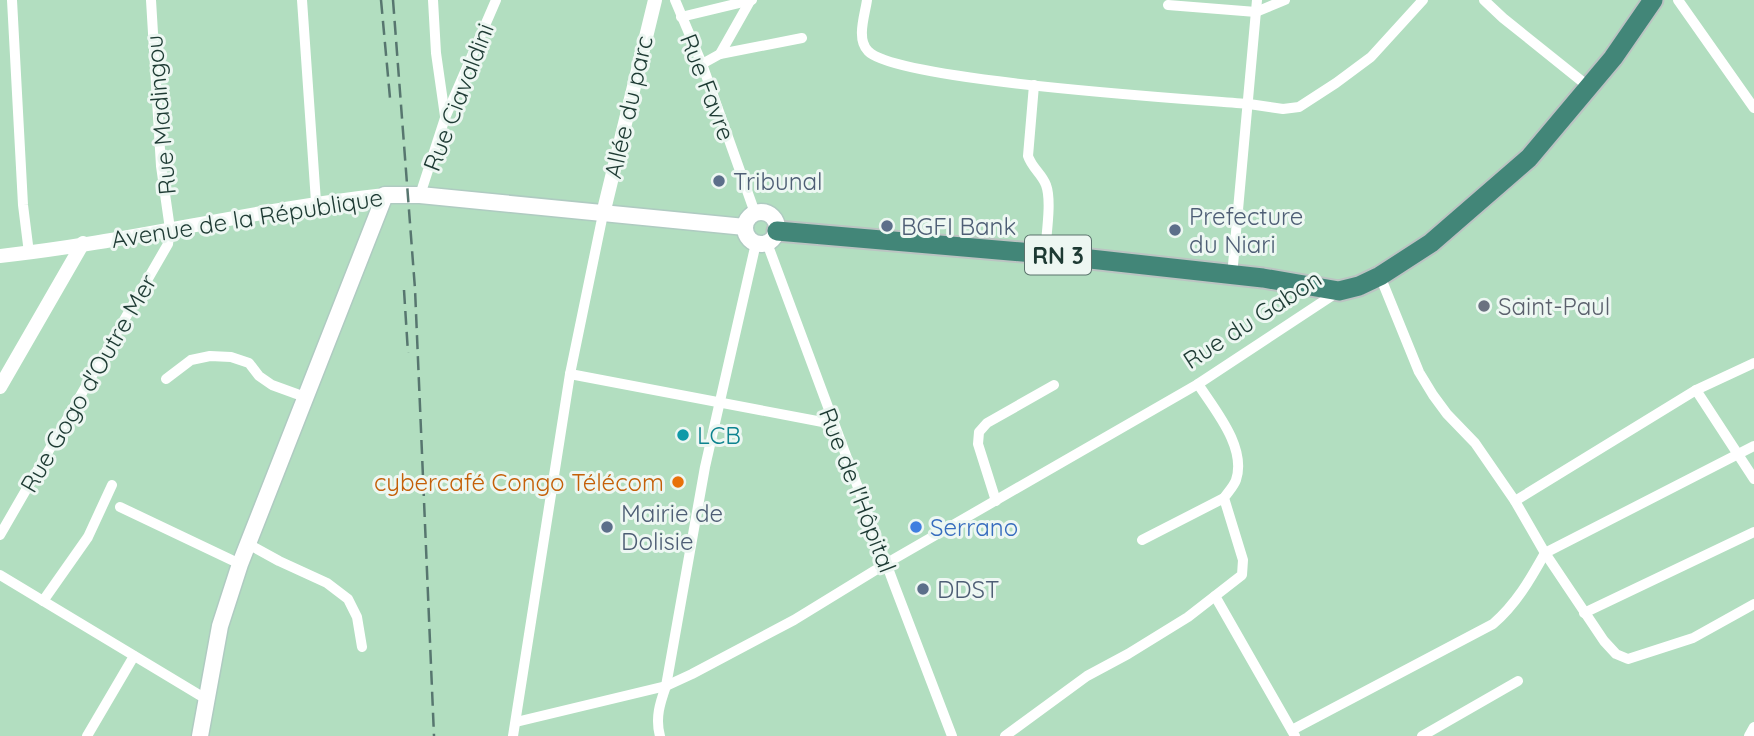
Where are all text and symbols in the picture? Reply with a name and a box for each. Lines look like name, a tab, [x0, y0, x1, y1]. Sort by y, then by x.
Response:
street label: Rue Ciavaldini	[416, 19, 500, 175]
street label: Rue Favre	[674, 29, 742, 145]
street label: Allée du parc	[597, 33, 659, 181]
street label: Rue Madingou	[138, 34, 182, 196]
place label: Tribunal	[733, 166, 823, 196]
marker: Tribunal	[711, 173, 727, 189]
street label: Avenue de la République	[109, 182, 385, 254]
place label: Prefecture du Niari	[1189, 201, 1303, 259]
place label: BGFI Bank	[901, 211, 1016, 241]
marker: BGFI Bank	[879, 218, 895, 234]
marker: Prefecture du Niari	[1167, 222, 1183, 238]
road number: RN 3	[1025, 236, 1091, 274]
street label: Rue du Gabon	[1177, 263, 1327, 375]
street label: Rue Gogo d'Outre Mer	[13, 268, 163, 498]
place label: Saint-Paul	[1498, 291, 1610, 321]
marker: Saint-Paul	[1476, 298, 1492, 314]
street label: Rue de l'Hôpital	[813, 403, 903, 577]
place label: LCB	[697, 420, 741, 450]
marker: LCB	[675, 427, 691, 443]
place label: cybercafé Congo Télécom	[374, 467, 664, 497]
marker: cybercafé Congo Télécom	[670, 474, 686, 490]
place label: Mairie de Dolisie	[621, 498, 723, 556]
place label: Serrano	[930, 512, 1018, 542]
marker: Mairie de Dolisie	[599, 519, 615, 535]
marker: Serrano	[908, 519, 924, 535]
place label: DDST	[937, 574, 1000, 604]
marker: DDST	[915, 581, 931, 597]

